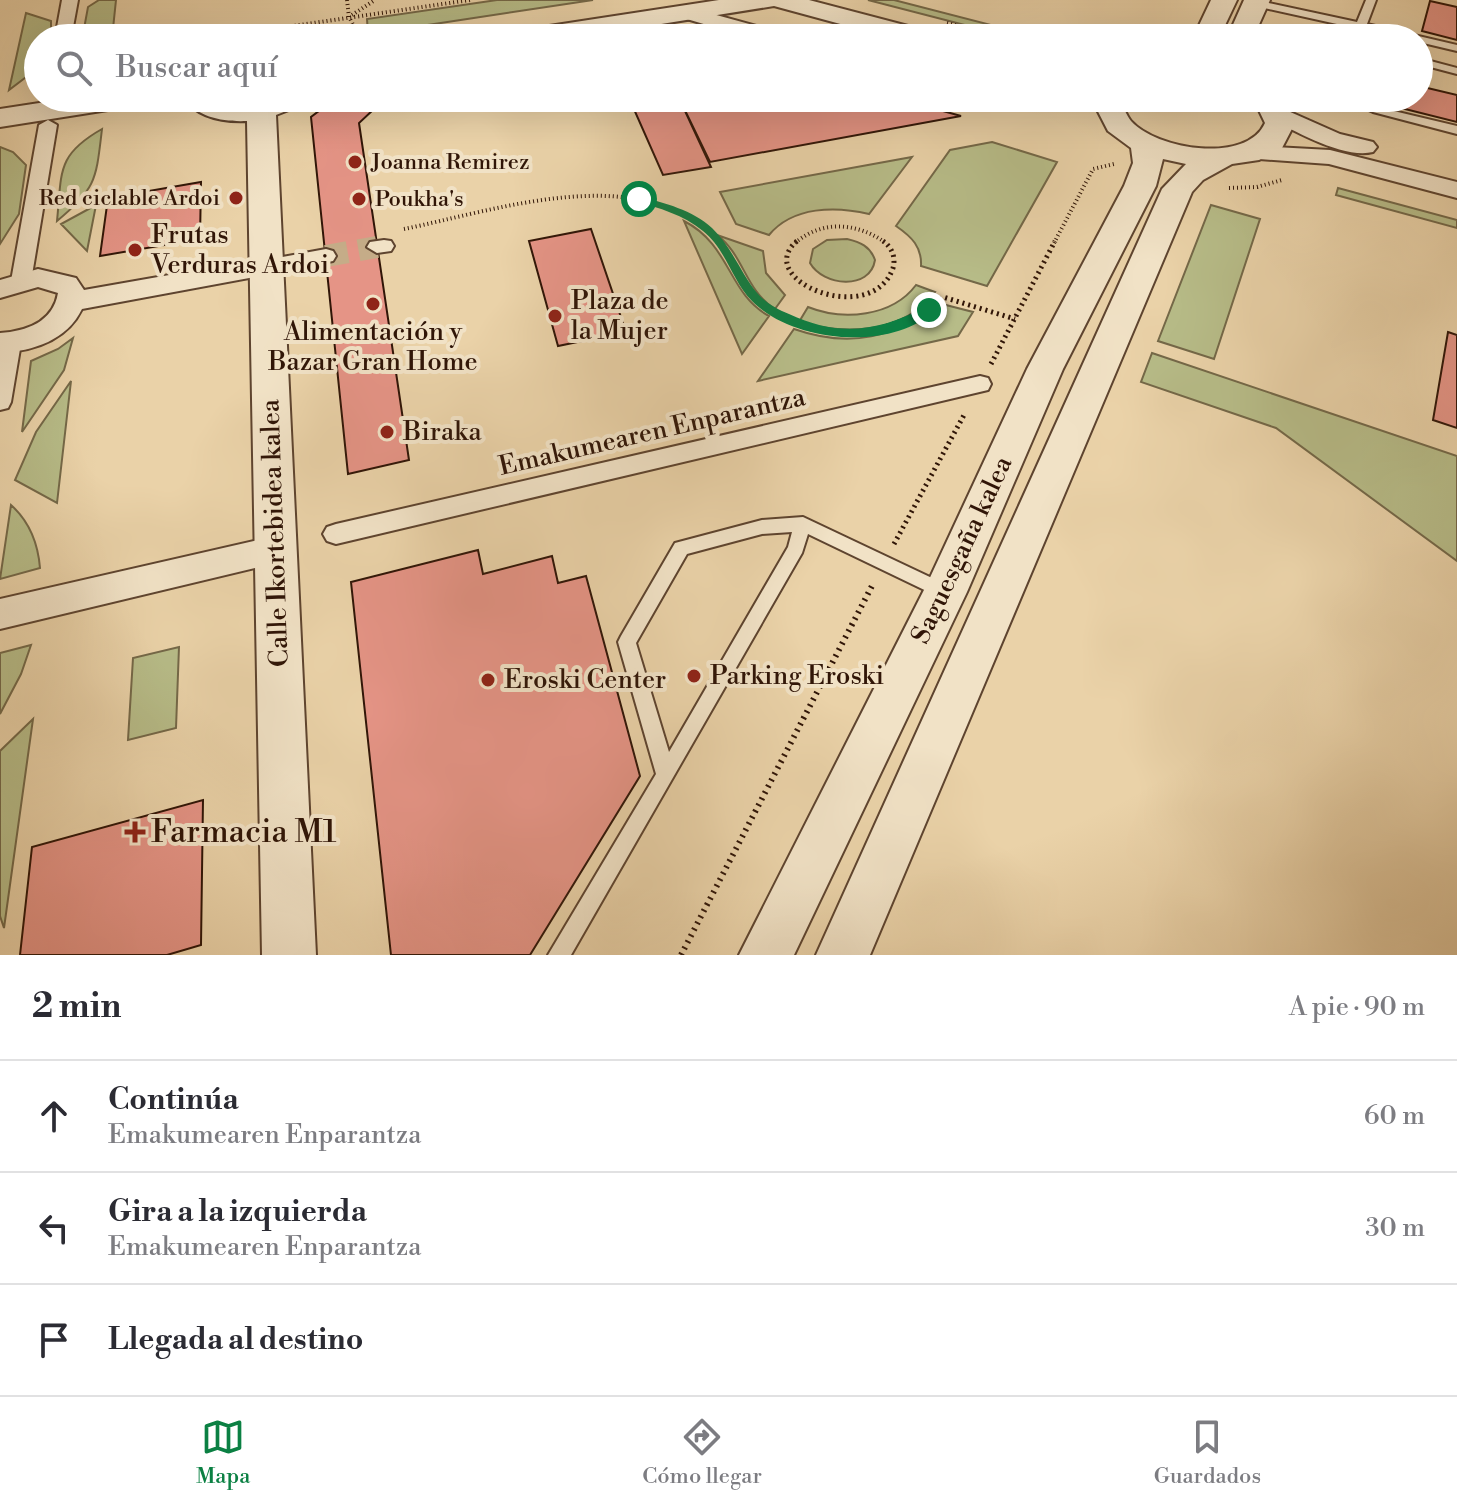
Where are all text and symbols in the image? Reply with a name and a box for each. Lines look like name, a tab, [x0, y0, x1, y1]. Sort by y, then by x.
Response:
search box	[24, 24, 1433, 112]
icon: search	[52, 46, 96, 90]
text: Buscar aquí	[116, 49, 278, 87]
place label: Joanna Remirez	[370, 149, 529, 176]
marker: Joanna Remirez	[346, 153, 364, 171]
route start	[621, 181, 657, 217]
place label: Red ciclable Ardoi	[39, 185, 220, 212]
place label: Poukha's	[375, 186, 464, 213]
marker: Red ciclable Ardoi	[227, 189, 245, 207]
marker: Poukha's	[350, 190, 368, 208]
place label: Frutas Verduras Ardoi	[150, 219, 329, 281]
marker: Frutas Verduras Ardoi	[126, 241, 144, 259]
place label: Plaza de la Mujer	[571, 285, 669, 347]
route end	[911, 292, 947, 328]
marker: Alimentación y Bazar Gran Home	[364, 295, 382, 313]
marker: Plaza de la Mujer	[546, 307, 564, 325]
place label: Alimentación y Bazar Gran Home	[267, 316, 478, 378]
street label: Emakumearen Enparantza	[496, 381, 809, 483]
street label: Calle Ikortebidea kalea	[254, 398, 296, 668]
place label: Biraka	[402, 416, 483, 448]
marker: Biraka	[378, 423, 396, 441]
street label: Saguesgaña kalea	[905, 450, 1020, 649]
place label: Parking Eroski	[710, 660, 884, 692]
place label: Eroski Center	[504, 664, 666, 696]
marker: Parking Eroski	[685, 667, 703, 685]
marker: Eroski Center	[479, 671, 497, 689]
place label: Farmacia M1	[151, 812, 337, 852]
marker: Farmacia M1	[126, 823, 144, 841]
text: 2 min	[32, 986, 121, 1028]
text: A pie · 90 m	[1289, 991, 1425, 1023]
text: Continúa	[108, 1081, 239, 1119]
icon: ahead	[32, 1094, 76, 1138]
text: 60 m	[1364, 1100, 1425, 1132]
text: Emakumearen Enparantza	[108, 1119, 421, 1151]
text: Gira a la izquierda	[108, 1193, 367, 1231]
icon: left	[32, 1206, 76, 1250]
text: 30 m	[1365, 1212, 1425, 1244]
text: Emakumearen Enparantza	[108, 1231, 421, 1263]
icon: arrive	[32, 1318, 76, 1362]
text: Llegada al destino	[108, 1321, 363, 1359]
tab: Mapa	[196, 1415, 250, 1490]
tab: Cómo llegar	[642, 1415, 762, 1490]
tab: Guardados	[1154, 1415, 1261, 1490]

